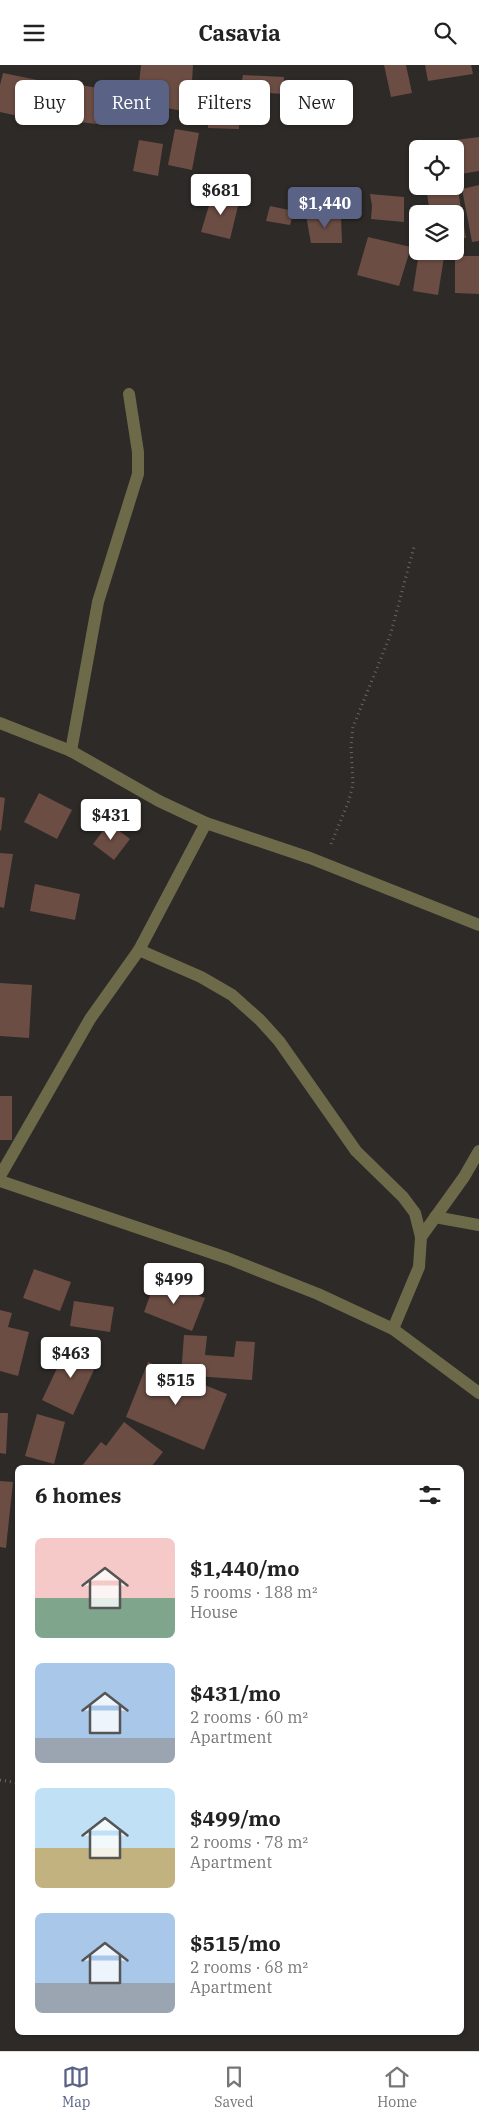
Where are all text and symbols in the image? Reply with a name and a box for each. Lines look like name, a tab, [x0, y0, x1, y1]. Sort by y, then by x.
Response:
text: Casavia	[198, 18, 281, 47]
icon: menu	[20, 19, 48, 47]
icon: search	[431, 19, 459, 47]
chip: Buy	[15, 80, 84, 125]
chip: Rent	[94, 80, 169, 125]
chip: Filters	[179, 80, 270, 125]
chip: New	[280, 80, 353, 125]
map controls	[409, 140, 464, 260]
button: locate	[409, 140, 464, 195]
pin: $681	[191, 173, 251, 216]
text: $681	[202, 180, 240, 200]
pin: $1,440	[284, 186, 366, 229]
text: $1,440	[299, 193, 351, 213]
button: layers	[409, 205, 464, 260]
pin: $431	[81, 799, 141, 841]
text: $431	[92, 805, 130, 825]
pin: $499	[144, 1263, 204, 1305]
text: $499	[155, 1269, 193, 1289]
pin: $463	[41, 1337, 101, 1379]
text: $463	[52, 1343, 90, 1363]
pin: $515	[146, 1363, 206, 1406]
text: $515	[157, 1370, 195, 1390]
text: 6 homes	[35, 1481, 121, 1509]
icon: filters	[416, 1481, 444, 1509]
text: $1,440/mo	[190, 1554, 299, 1582]
icon: home	[75, 1558, 135, 1618]
text: 5 rooms · 188 m²	[190, 1582, 318, 1602]
text: House	[190, 1602, 238, 1622]
text: $431/mo	[190, 1679, 281, 1707]
icon: home	[75, 1683, 135, 1743]
text: 2 rooms · 60 m²	[190, 1707, 308, 1727]
text: Apartment	[190, 1727, 272, 1747]
text: $499/mo	[190, 1804, 281, 1832]
icon: home	[75, 1808, 135, 1868]
text: 2 rooms · 78 m²	[190, 1832, 308, 1852]
text: Apartment	[190, 1852, 272, 1872]
text: $515/mo	[190, 1929, 281, 1957]
icon: home	[75, 1933, 135, 1993]
text: 2 rooms · 68 m²	[190, 1957, 308, 1977]
text: Apartment	[190, 1977, 272, 1997]
tab: Map	[62, 2063, 90, 2111]
tab: Saved	[214, 2063, 253, 2111]
tab: Home	[377, 2063, 417, 2111]

